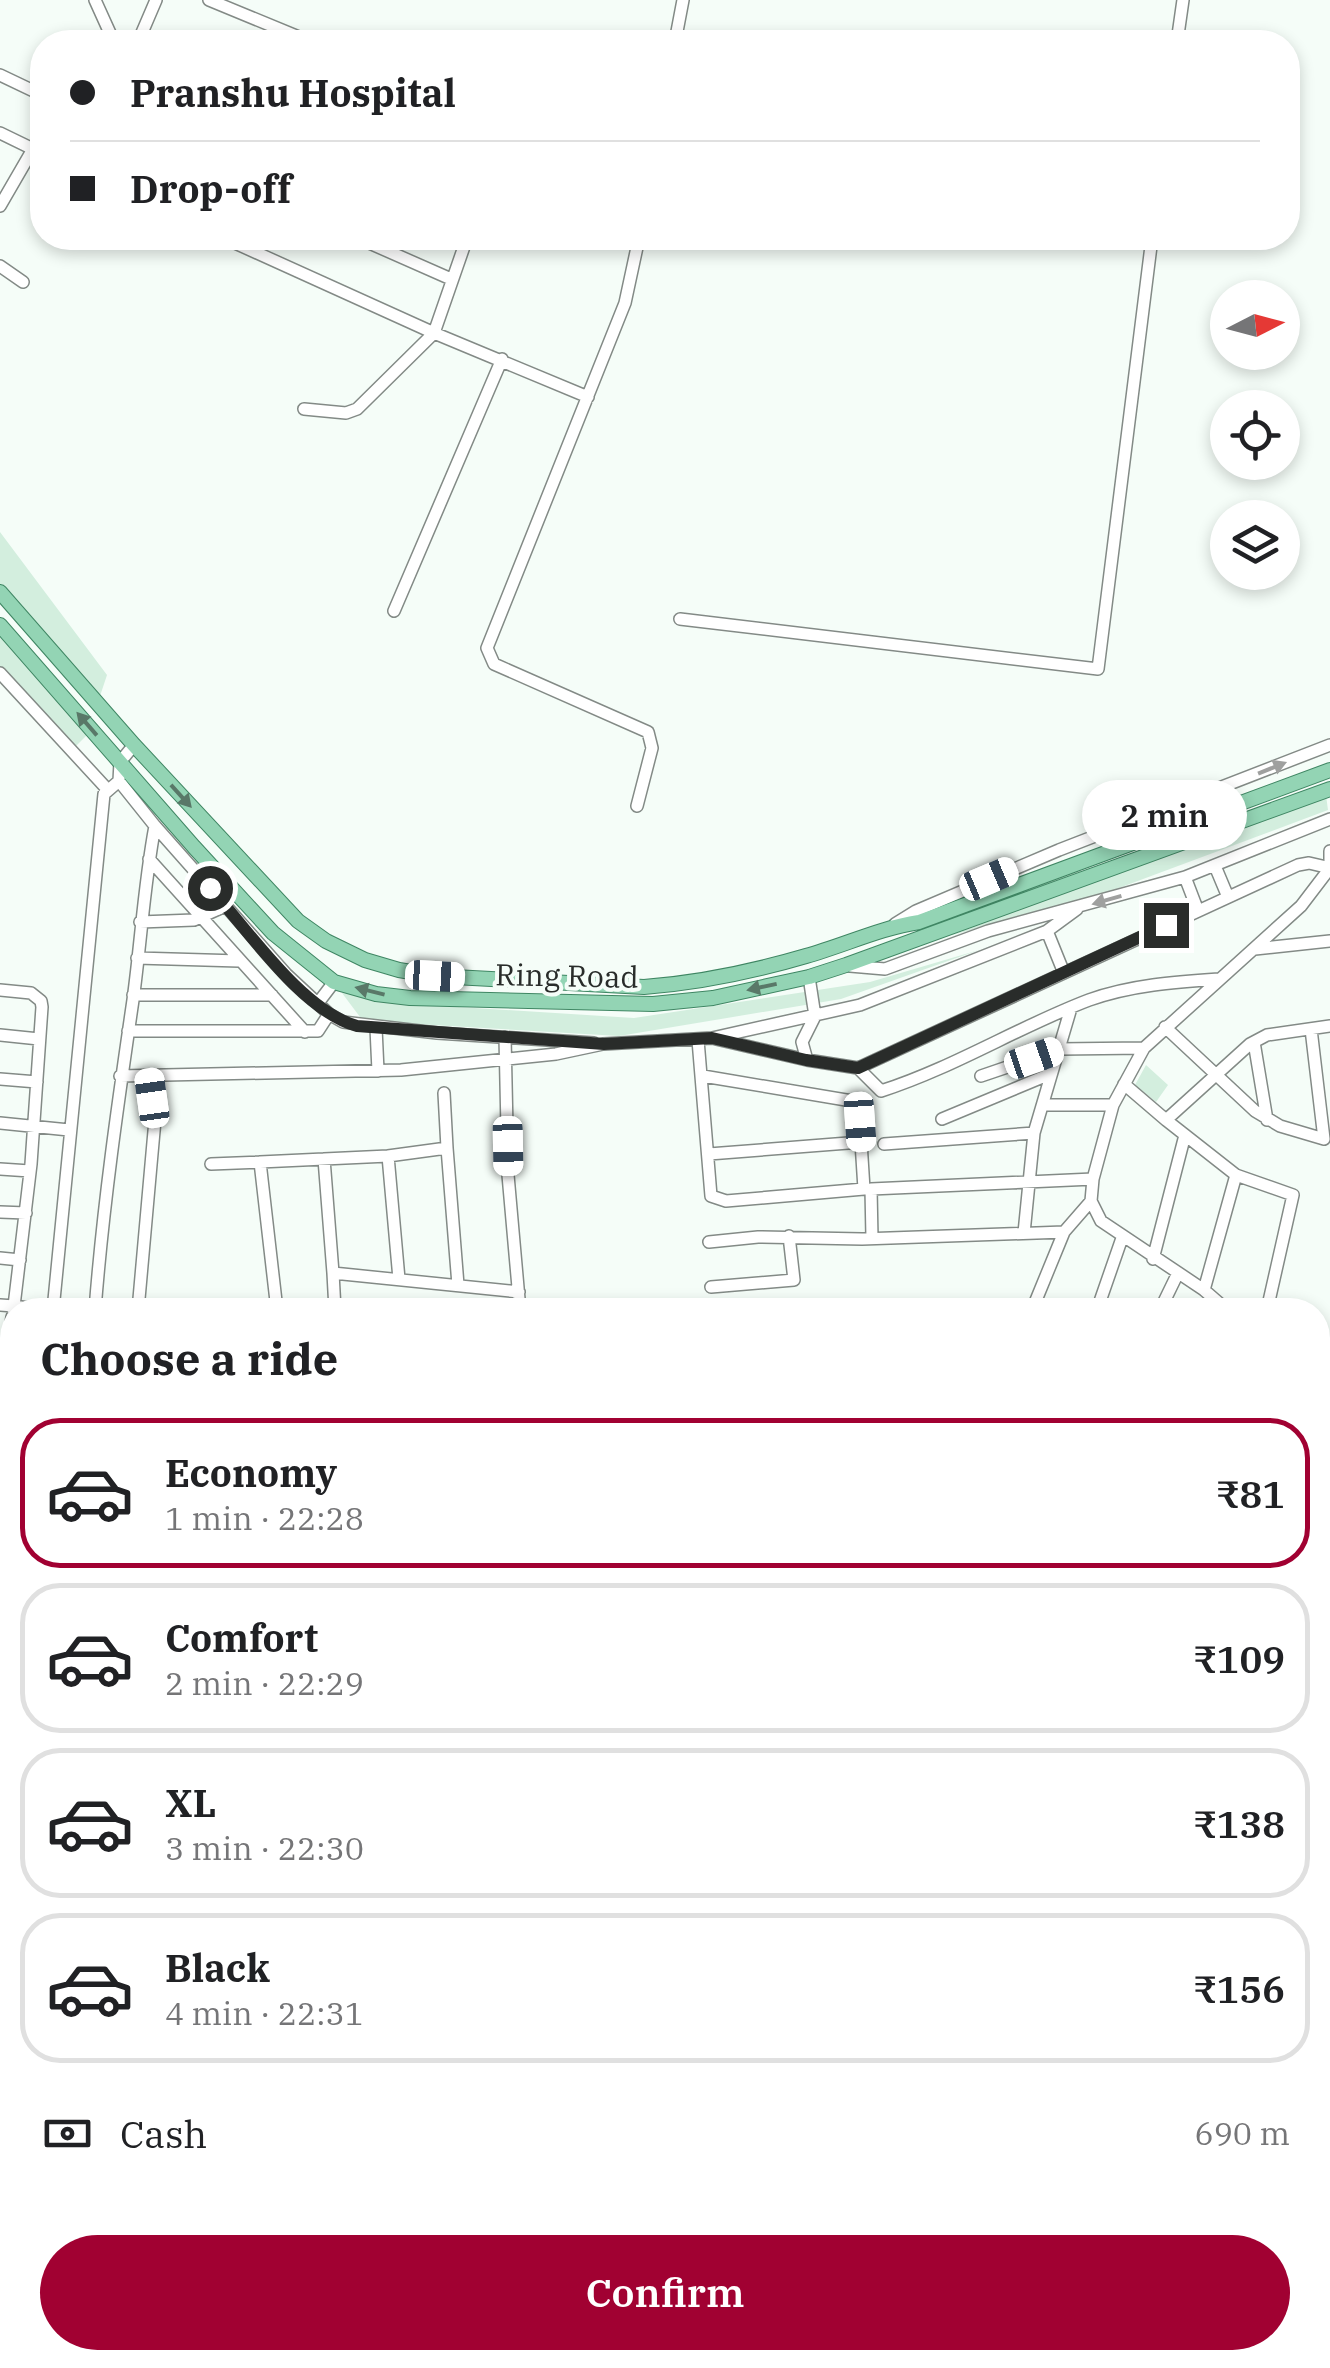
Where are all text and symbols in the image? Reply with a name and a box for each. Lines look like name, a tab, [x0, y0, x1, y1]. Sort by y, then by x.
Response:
text: Pranshu Hospital	[130, 68, 456, 117]
text: Drop-off	[130, 164, 292, 213]
north arrow	[1210, 280, 1300, 370]
map controls	[1210, 280, 1300, 590]
button: locate	[1210, 390, 1300, 480]
button: layers	[1210, 500, 1300, 590]
one-way arrow	[76, 712, 98, 737]
one-way arrow	[1257, 759, 1287, 775]
callout: 2 min	[1084, 780, 1248, 850]
one-way arrow	[169, 783, 191, 808]
text: 2 min	[1120, 794, 1209, 836]
car	[956, 853, 1022, 905]
route start	[188, 866, 233, 911]
one-way arrow	[1091, 893, 1122, 908]
route end	[1144, 903, 1189, 948]
street label: Ring Road	[495, 954, 639, 996]
car	[404, 959, 466, 993]
one-way arrow	[746, 980, 777, 996]
one-way arrow	[354, 983, 385, 998]
car	[1001, 1034, 1067, 1082]
car	[133, 1066, 171, 1130]
car	[843, 1091, 877, 1153]
car	[492, 1116, 524, 1176]
text: Choose a ride	[40, 1329, 338, 1387]
icon: car	[45, 1448, 135, 1538]
text: Economy	[165, 1448, 337, 1497]
text: ₹81	[1215, 1469, 1285, 1518]
text: 1 min · 22:28	[165, 1497, 364, 1539]
icon: car	[45, 1613, 135, 1703]
text: Comfort	[165, 1613, 318, 1662]
text: ₹109	[1193, 1634, 1285, 1683]
text: 2 min · 22:29	[165, 1662, 364, 1704]
icon: car	[45, 1778, 135, 1868]
text: XL	[165, 1778, 216, 1827]
text: ₹138	[1193, 1799, 1285, 1848]
text: 3 min · 22:30	[165, 1827, 364, 1869]
icon: car	[45, 1943, 135, 2033]
text: Black	[165, 1943, 270, 1992]
text: ₹156	[1193, 1964, 1285, 2013]
text: 4 min · 22:31	[165, 1992, 364, 2034]
icon: cash	[40, 2106, 95, 2161]
text: Cash	[120, 2109, 207, 2158]
text: 690 m	[1194, 2112, 1290, 2154]
button: Confirm	[40, 2235, 1290, 2350]

